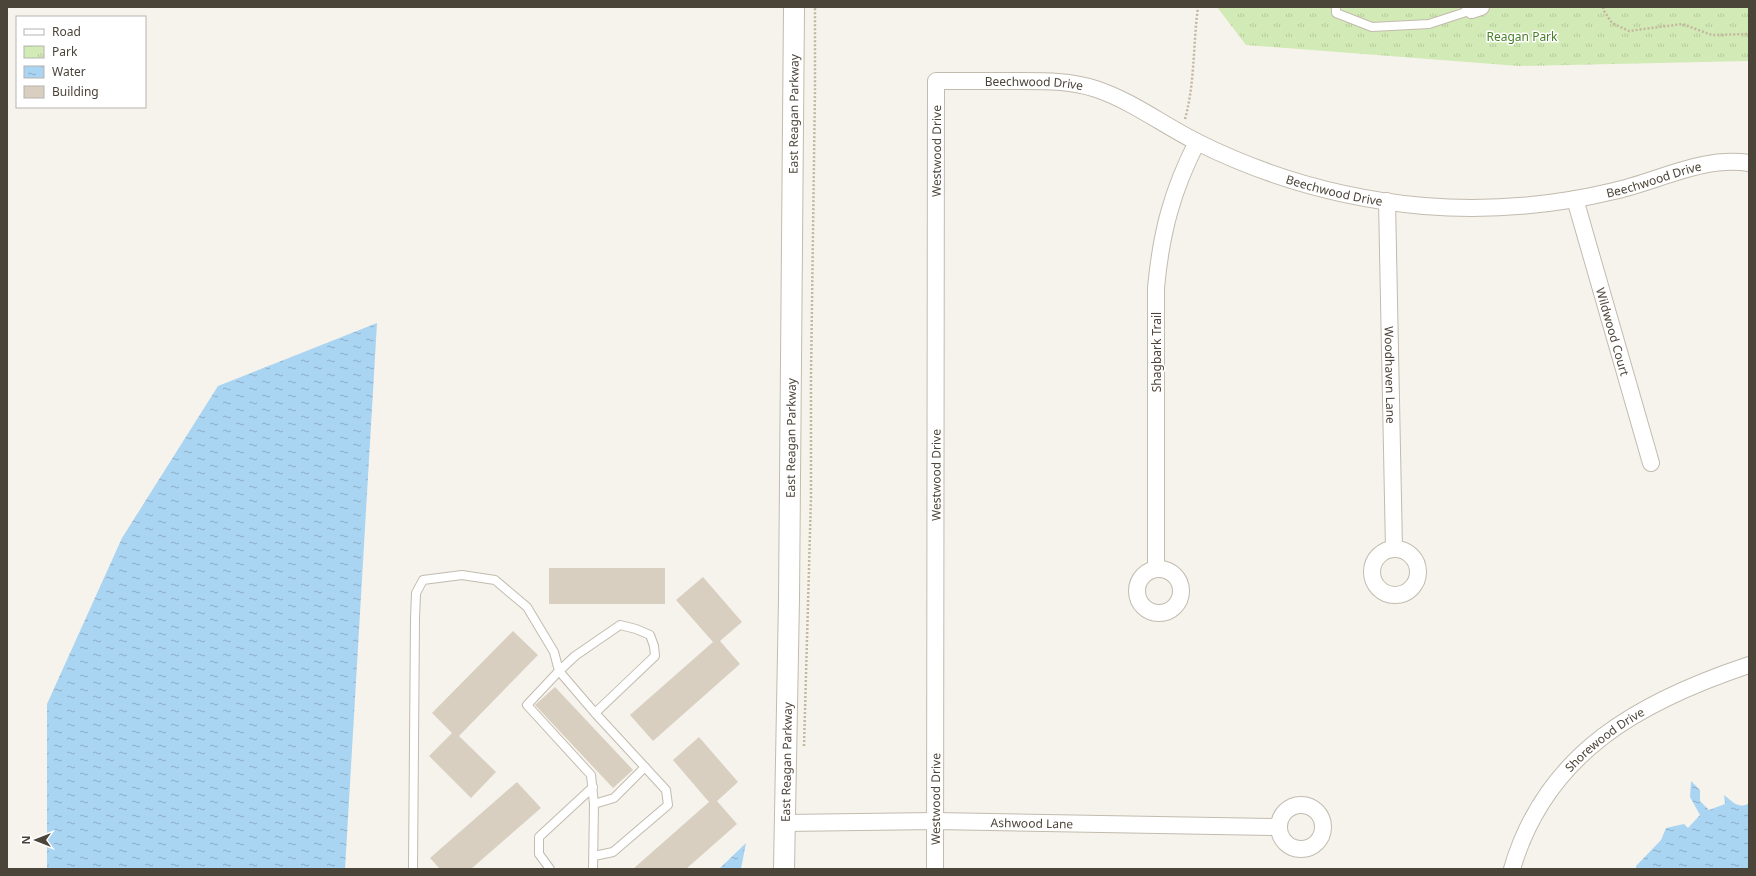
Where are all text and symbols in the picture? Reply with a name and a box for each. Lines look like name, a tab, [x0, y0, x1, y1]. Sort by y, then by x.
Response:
legend	[16, 16, 146, 108]
text: Road	[52, 23, 81, 40]
park label: Reagan Park	[1487, 28, 1558, 45]
text: Park	[52, 43, 78, 60]
street label: East Reagan Parkway	[784, 53, 802, 174]
text: Water	[52, 63, 86, 80]
street label: Beechwood Drive	[985, 72, 1085, 94]
text: Building	[52, 83, 99, 100]
street label: Westwood Drive	[927, 105, 944, 197]
street label: Beechwood Drive	[1604, 157, 1703, 201]
street label: Beechwood Drive	[1284, 170, 1384, 209]
street label: Wildwood Court	[1592, 286, 1634, 378]
street label: Shagbark Trail	[1148, 312, 1165, 392]
street label: Woodhaven Lane	[1381, 326, 1400, 424]
street label: East Reagan Parkway	[781, 377, 799, 498]
street label: Westwood Drive	[927, 429, 944, 521]
street label: East Reagan Parkway	[776, 701, 796, 822]
street label: Shorewood Drive	[1561, 703, 1647, 775]
street label: Westwood Drive	[927, 753, 944, 845]
street label: Ashwood Lane	[991, 813, 1074, 832]
north arrow	[16, 820, 56, 860]
text: N	[18, 836, 33, 844]

